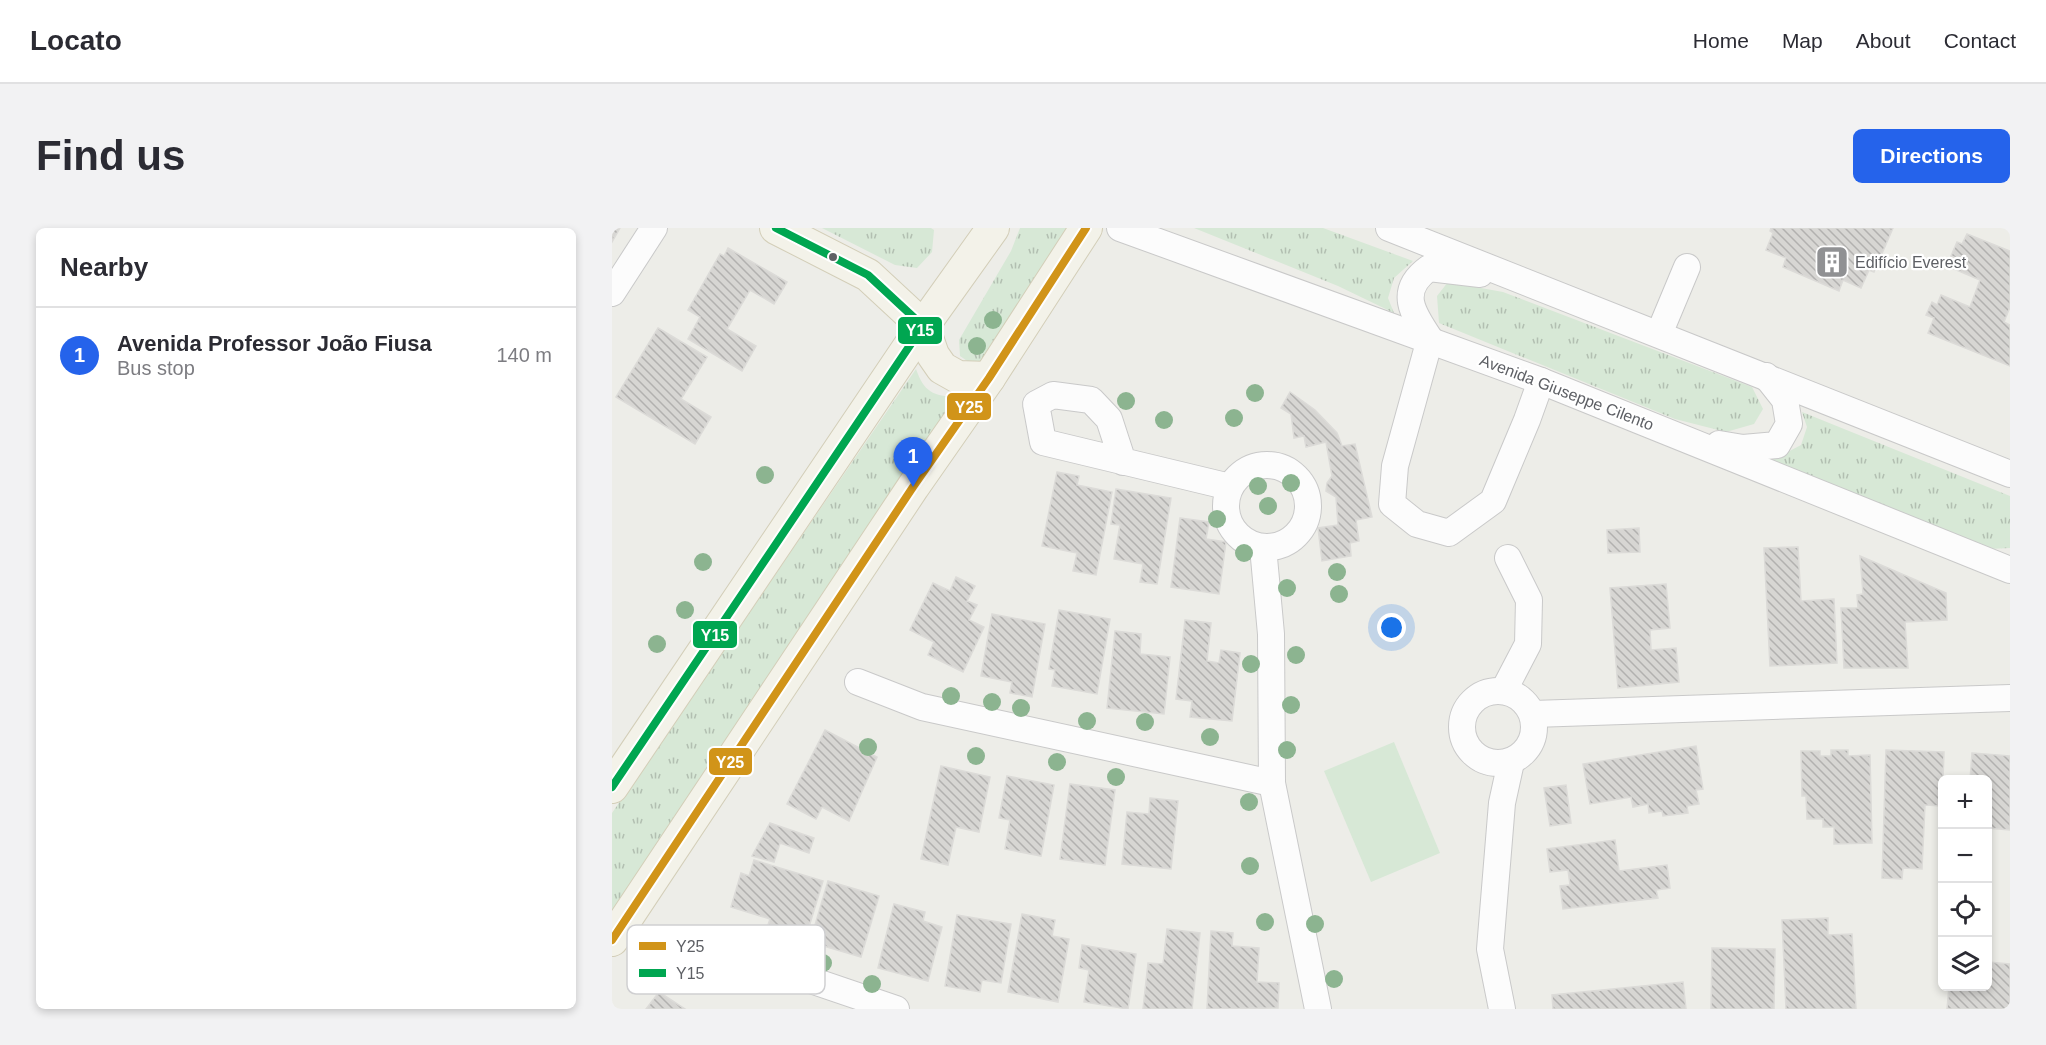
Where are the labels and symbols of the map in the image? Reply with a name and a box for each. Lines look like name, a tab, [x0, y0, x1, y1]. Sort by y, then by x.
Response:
building icon: Edifício Everest	[1814, 244, 1850, 280]
unlabelled marker	[827, 251, 839, 263]
place label: Edifício Everest	[1855, 254, 1967, 271]
line badge: Y15	[897, 316, 943, 345]
text: Y15	[906, 322, 934, 339]
street label: Avenida Giuseppe Cilento	[1478, 351, 1656, 434]
line badge: Y25	[946, 392, 992, 421]
text: Y25	[955, 399, 983, 416]
pin: 1	[894, 438, 932, 487]
your location	[1377, 613, 1406, 642]
line badge: Y15	[692, 620, 738, 649]
text: Y15	[701, 627, 729, 644]
line badge: Y25	[708, 747, 753, 776]
text: Y25	[716, 754, 744, 771]
legend	[627, 925, 825, 994]
text: Y25	[676, 938, 705, 955]
text: Y15	[676, 965, 705, 982]

